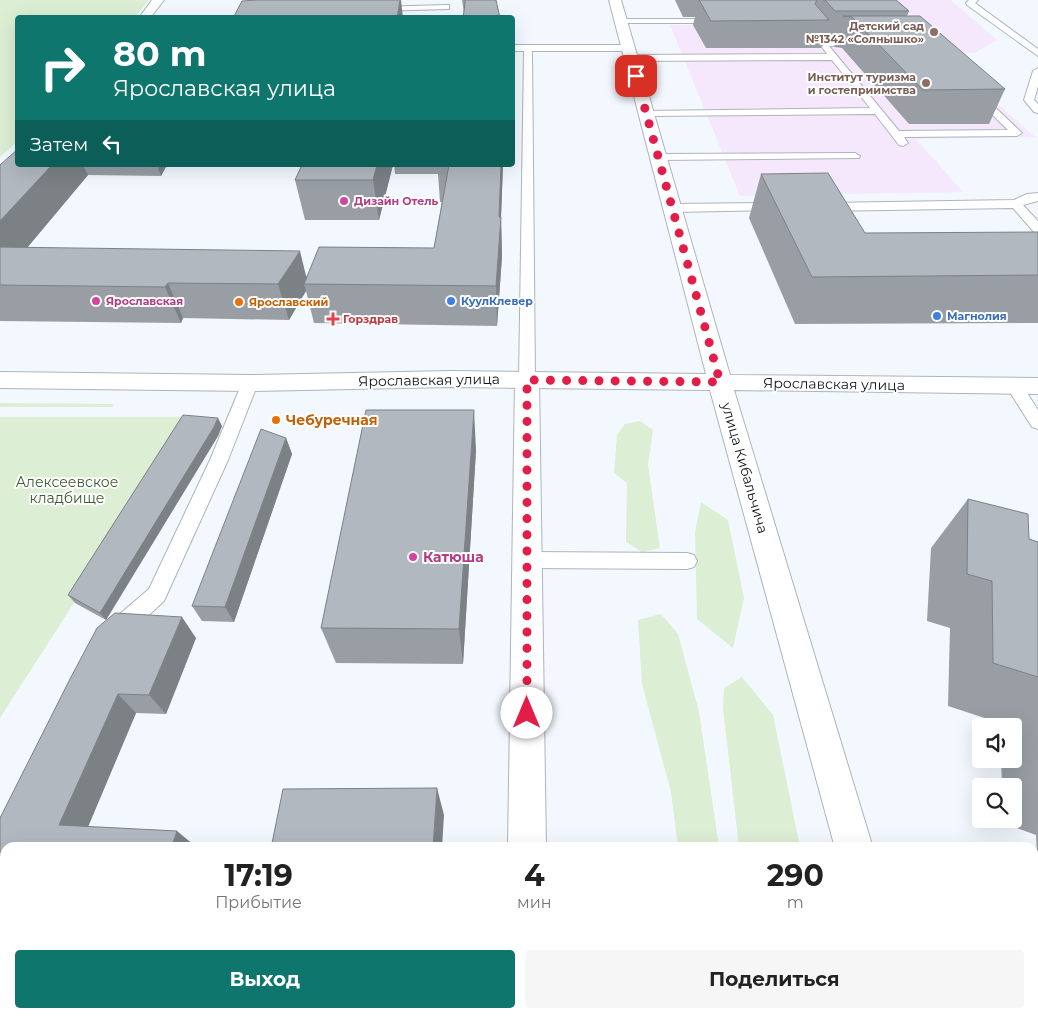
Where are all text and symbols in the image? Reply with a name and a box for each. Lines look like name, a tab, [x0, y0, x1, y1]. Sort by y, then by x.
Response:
place label: Детский сад №1342 «Солнышко»	[806, 19, 924, 46]
marker: Детский сад №1342 «Солнышко»	[928, 26, 940, 38]
text: 80 m	[113, 32, 207, 75]
icon: right	[30, 35, 95, 100]
pin	[615, 55, 657, 97]
icon: arrive	[622, 62, 650, 90]
place label: Институт туризма и гостеприимства	[808, 70, 916, 97]
text: Ярославская улица	[113, 75, 336, 102]
marker: Институт туризма и гостеприимства	[920, 77, 932, 89]
icon: left	[98, 130, 126, 158]
text: Затем	[30, 133, 88, 156]
place label: Дизайн Отель	[354, 194, 439, 208]
marker: Дизайн Отель	[338, 195, 350, 207]
place label: Ярославская	[106, 294, 183, 308]
place label: КуулКлевер	[461, 294, 533, 308]
marker: Ярославская	[90, 295, 102, 307]
place label: Ярославский	[249, 295, 328, 309]
marker: КуулКлевер	[445, 295, 457, 307]
marker: Ярославский	[233, 296, 245, 308]
place label: Магнолия	[947, 309, 1007, 323]
marker: Магнолия	[931, 310, 943, 322]
place label: Горздрав	[343, 312, 398, 326]
marker: Горздрав	[327, 313, 339, 325]
street label: Ярославская улица	[358, 370, 500, 390]
street label: Ярославская улица	[763, 374, 905, 394]
street label: улица Кибальчича	[717, 400, 772, 536]
place label: Чебуречная	[286, 411, 378, 429]
marker: Чебуречная	[270, 414, 282, 426]
park label: Алексеевское кладбище	[16, 473, 118, 507]
place label: Катюша	[423, 548, 484, 566]
marker: Катюша	[407, 551, 419, 563]
position arrow	[500, 686, 552, 738]
map controls	[972, 718, 1022, 828]
button: sound	[972, 718, 1022, 768]
button: search	[972, 778, 1022, 828]
text: 17:19	[224, 857, 293, 894]
text: 4	[524, 857, 545, 894]
text: 290	[767, 857, 824, 894]
text: Прибытие	[215, 893, 302, 912]
text: мин	[517, 893, 552, 912]
text: m	[787, 893, 804, 912]
button: Выход	[15, 950, 515, 1008]
button: Поделиться	[525, 950, 1024, 1008]

